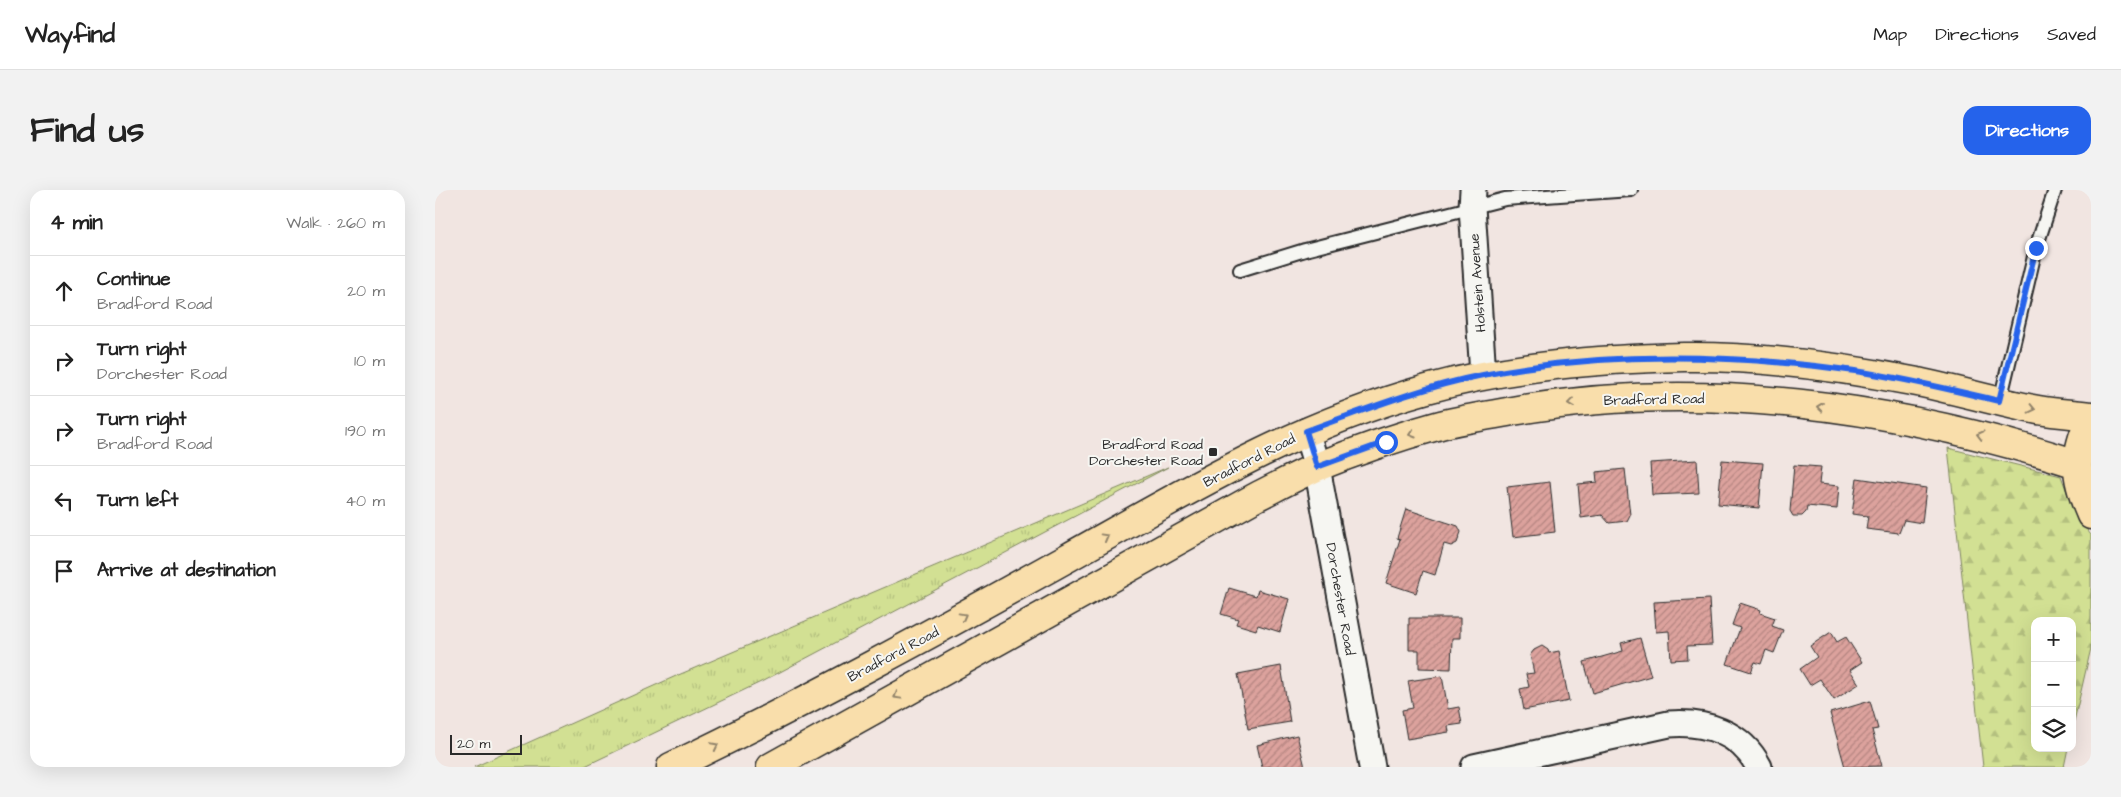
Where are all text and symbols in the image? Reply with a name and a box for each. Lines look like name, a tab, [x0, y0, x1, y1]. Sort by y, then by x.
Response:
text: Wayfind	[25, 18, 115, 52]
text: Map	[1873, 22, 1907, 47]
text: Directions	[1935, 22, 2019, 47]
text: Saved	[2047, 22, 2096, 47]
text: Find us	[30, 106, 144, 155]
button: Directions	[1963, 106, 2091, 155]
text: 4 min	[50, 208, 103, 237]
text: Walk · 260 m	[286, 212, 385, 234]
street label: Holstein Avenue	[1465, 232, 1491, 333]
route end	[2025, 237, 2048, 260]
text: Continue	[97, 266, 171, 293]
icon: ahead	[50, 277, 78, 305]
text: 20 m	[347, 280, 385, 302]
text: Bradford Road	[97, 293, 212, 315]
text: Turn right	[97, 336, 186, 363]
icon: right	[50, 347, 78, 375]
text: 10 m	[354, 350, 385, 372]
text: Dorchester Road	[97, 363, 227, 385]
street label: Bradford Road	[1603, 389, 1705, 411]
one-way arrow	[1566, 397, 1574, 408]
one-way arrow	[1816, 402, 1824, 413]
one-way arrow	[2027, 403, 2036, 414]
text: Turn right	[97, 406, 186, 433]
icon: right	[50, 417, 78, 445]
text: 190 m	[345, 420, 385, 442]
one-way arrow	[1408, 428, 1416, 438]
street label: Bradford Road	[1200, 429, 1299, 493]
one-way arrow	[1976, 430, 1985, 441]
route start	[1375, 431, 1398, 454]
text: Bradford Road	[97, 433, 212, 455]
place label: Bradford Road Dorchester Road	[1089, 435, 1203, 471]
marker: Bradford Road Dorchester Road	[1207, 446, 1219, 458]
icon: left	[50, 487, 78, 515]
text: Turn left	[97, 487, 178, 514]
text: 40 m	[345, 490, 385, 512]
one-way arrow	[1100, 533, 1109, 543]
street label: Dorchester Road	[1320, 541, 1360, 657]
icon: arrive	[50, 557, 78, 585]
text: Arrive at destination	[97, 557, 276, 584]
one-way arrow	[958, 612, 967, 622]
map controls	[2031, 617, 2076, 752]
button: +	[2031, 617, 2076, 662]
street label: Bradford Road	[844, 622, 943, 687]
button: −	[2031, 662, 2076, 707]
one-way arrow	[893, 690, 902, 700]
button: layers	[2031, 707, 2076, 752]
scale bar	[450, 732, 523, 755]
text: 20 m	[457, 734, 490, 754]
one-way arrow	[710, 742, 719, 752]

